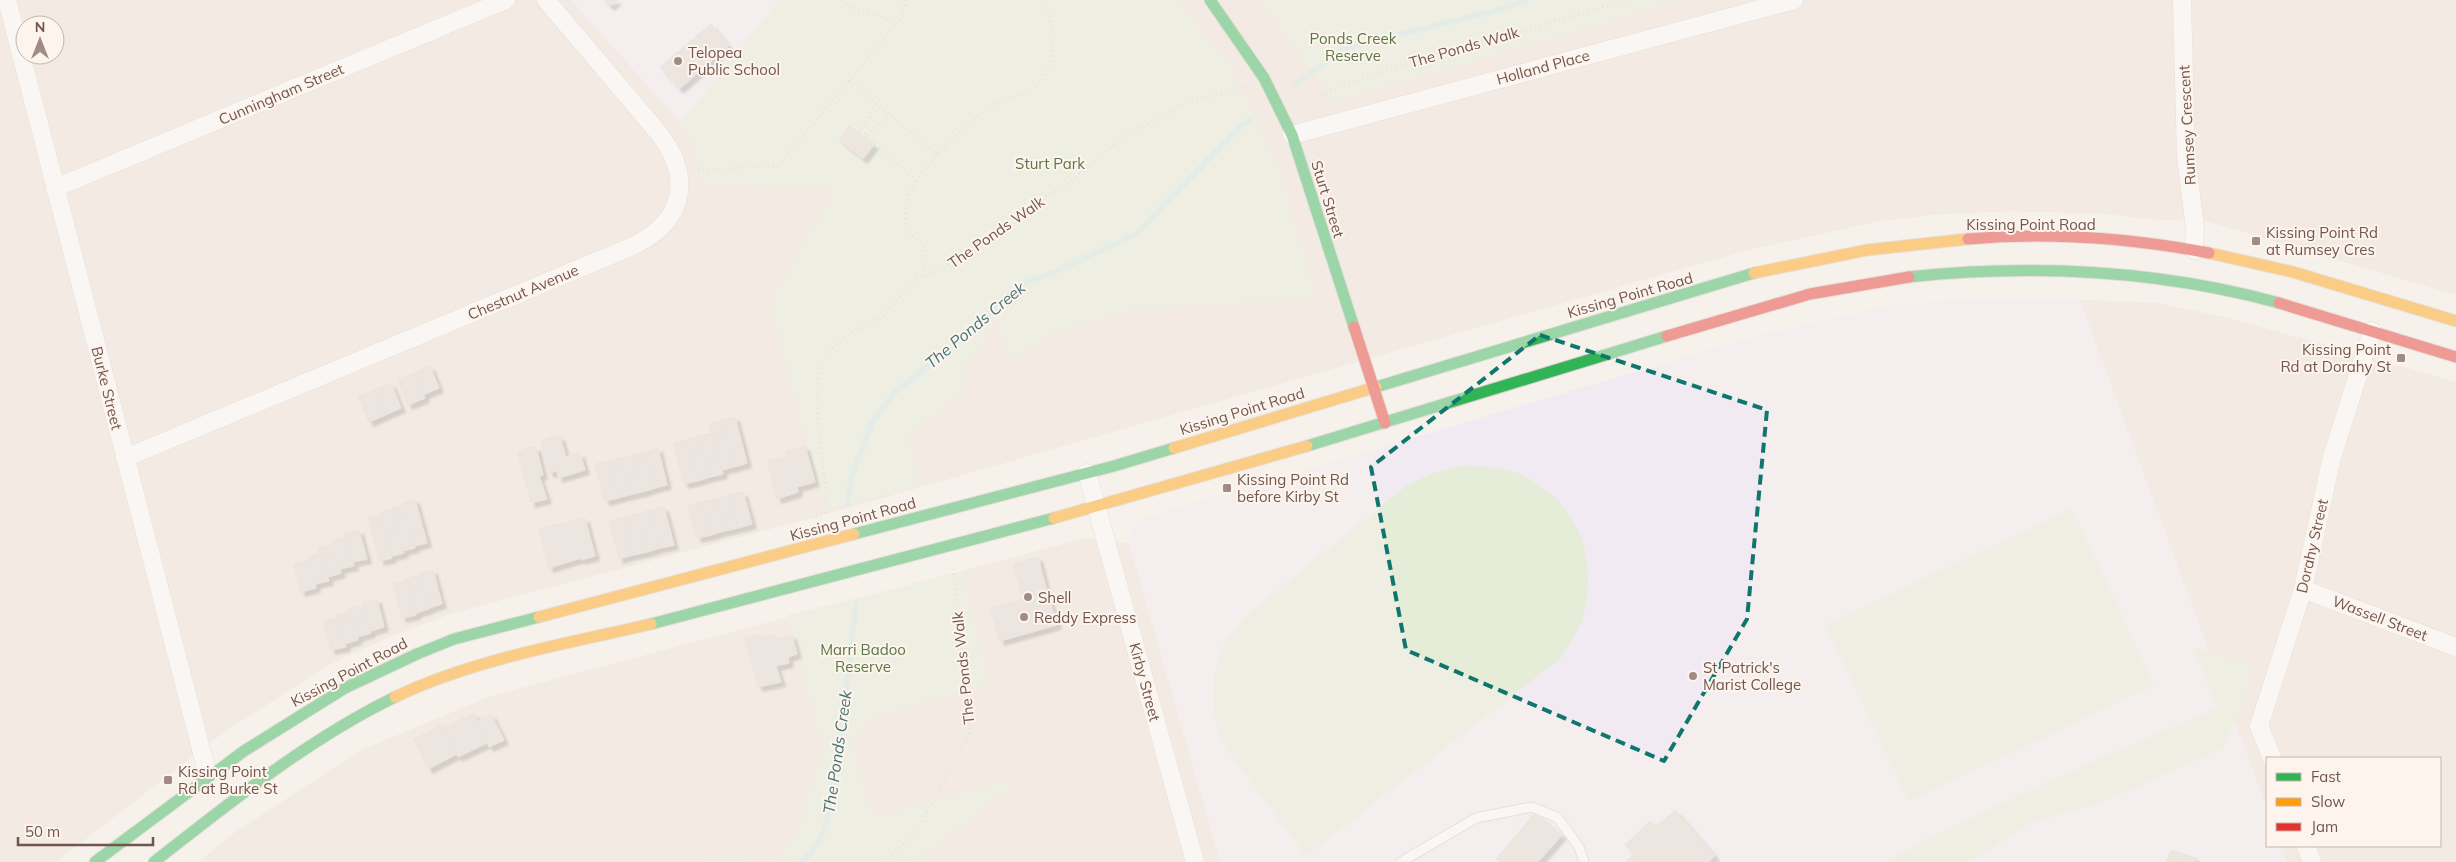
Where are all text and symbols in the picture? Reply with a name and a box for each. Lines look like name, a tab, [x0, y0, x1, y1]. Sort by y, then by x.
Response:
north arrow	[15, 15, 65, 65]
text: N	[35, 18, 45, 36]
street label: The Ponds Walk	[1407, 22, 1521, 72]
park label: Ponds Creek Reserve	[1310, 29, 1397, 65]
place label: Telopea Public School	[688, 43, 780, 79]
street label: Holland Place	[1494, 45, 1592, 89]
marker: Telopea Public School	[672, 55, 684, 67]
street label: Cunningham Street	[216, 59, 346, 129]
street label: Rumsey Crescent	[2174, 64, 2200, 186]
park label: Sturt Park	[1015, 154, 1085, 173]
street label: Sturt Street	[1307, 158, 1349, 240]
street label: The Ponds Walk	[944, 192, 1048, 272]
street label: Kissing Point Road	[1966, 215, 2096, 234]
place label: Kissing Point Rd at Rumsey Cres	[2266, 223, 2378, 259]
marker: Kissing Point Rd at Rumsey Cres	[2250, 235, 2262, 247]
street label: Chestnut Avenue	[465, 260, 581, 324]
street label: Kissing Point Road	[1565, 268, 1695, 322]
water label: The Ponds Creek	[921, 277, 1030, 373]
place label: Kissing Point Rd at Dorahy St	[2280, 340, 2391, 376]
street label: Burke Street	[87, 344, 127, 432]
marker: Kissing Point Rd at Dorahy St	[2395, 352, 2407, 364]
street label: Kissing Point Road	[1177, 383, 1307, 439]
place label: Kissing Point Rd before Kirby St	[1237, 470, 1349, 506]
marker: Kissing Point Rd before Kirby St	[1221, 482, 1233, 494]
street label: Kissing Point Road	[788, 493, 918, 545]
street label: Dorahy Street	[2292, 497, 2332, 595]
place label: Shell	[1038, 588, 1071, 607]
marker: Shell	[1022, 591, 1034, 603]
street label: Wassell Street	[2330, 591, 2430, 645]
place label: Reddy Express	[1034, 608, 1136, 627]
street label: The Ponds Walk	[948, 610, 978, 725]
marker: Reddy Express	[1018, 611, 1030, 623]
street label: Kissing Point Road	[287, 633, 411, 711]
park label: Marri Badoo Reserve	[820, 640, 906, 676]
street label: Kirby Street	[1125, 641, 1165, 723]
place label: St Patrick's Marist College	[1703, 658, 1801, 694]
marker: St Patrick's Marist College	[1687, 670, 1699, 682]
water label: The Ponds Creek	[818, 688, 856, 815]
legend	[2266, 757, 2441, 847]
place label: Kissing Point Rd at Burke St	[178, 762, 278, 798]
text: Fast	[2311, 767, 2341, 786]
marker: Kissing Point Rd at Burke St	[162, 774, 174, 786]
text: Slow	[2311, 792, 2345, 811]
scale bar	[18, 814, 152, 846]
text: Jam	[2311, 817, 2338, 836]
text: 50 m	[25, 822, 60, 841]

